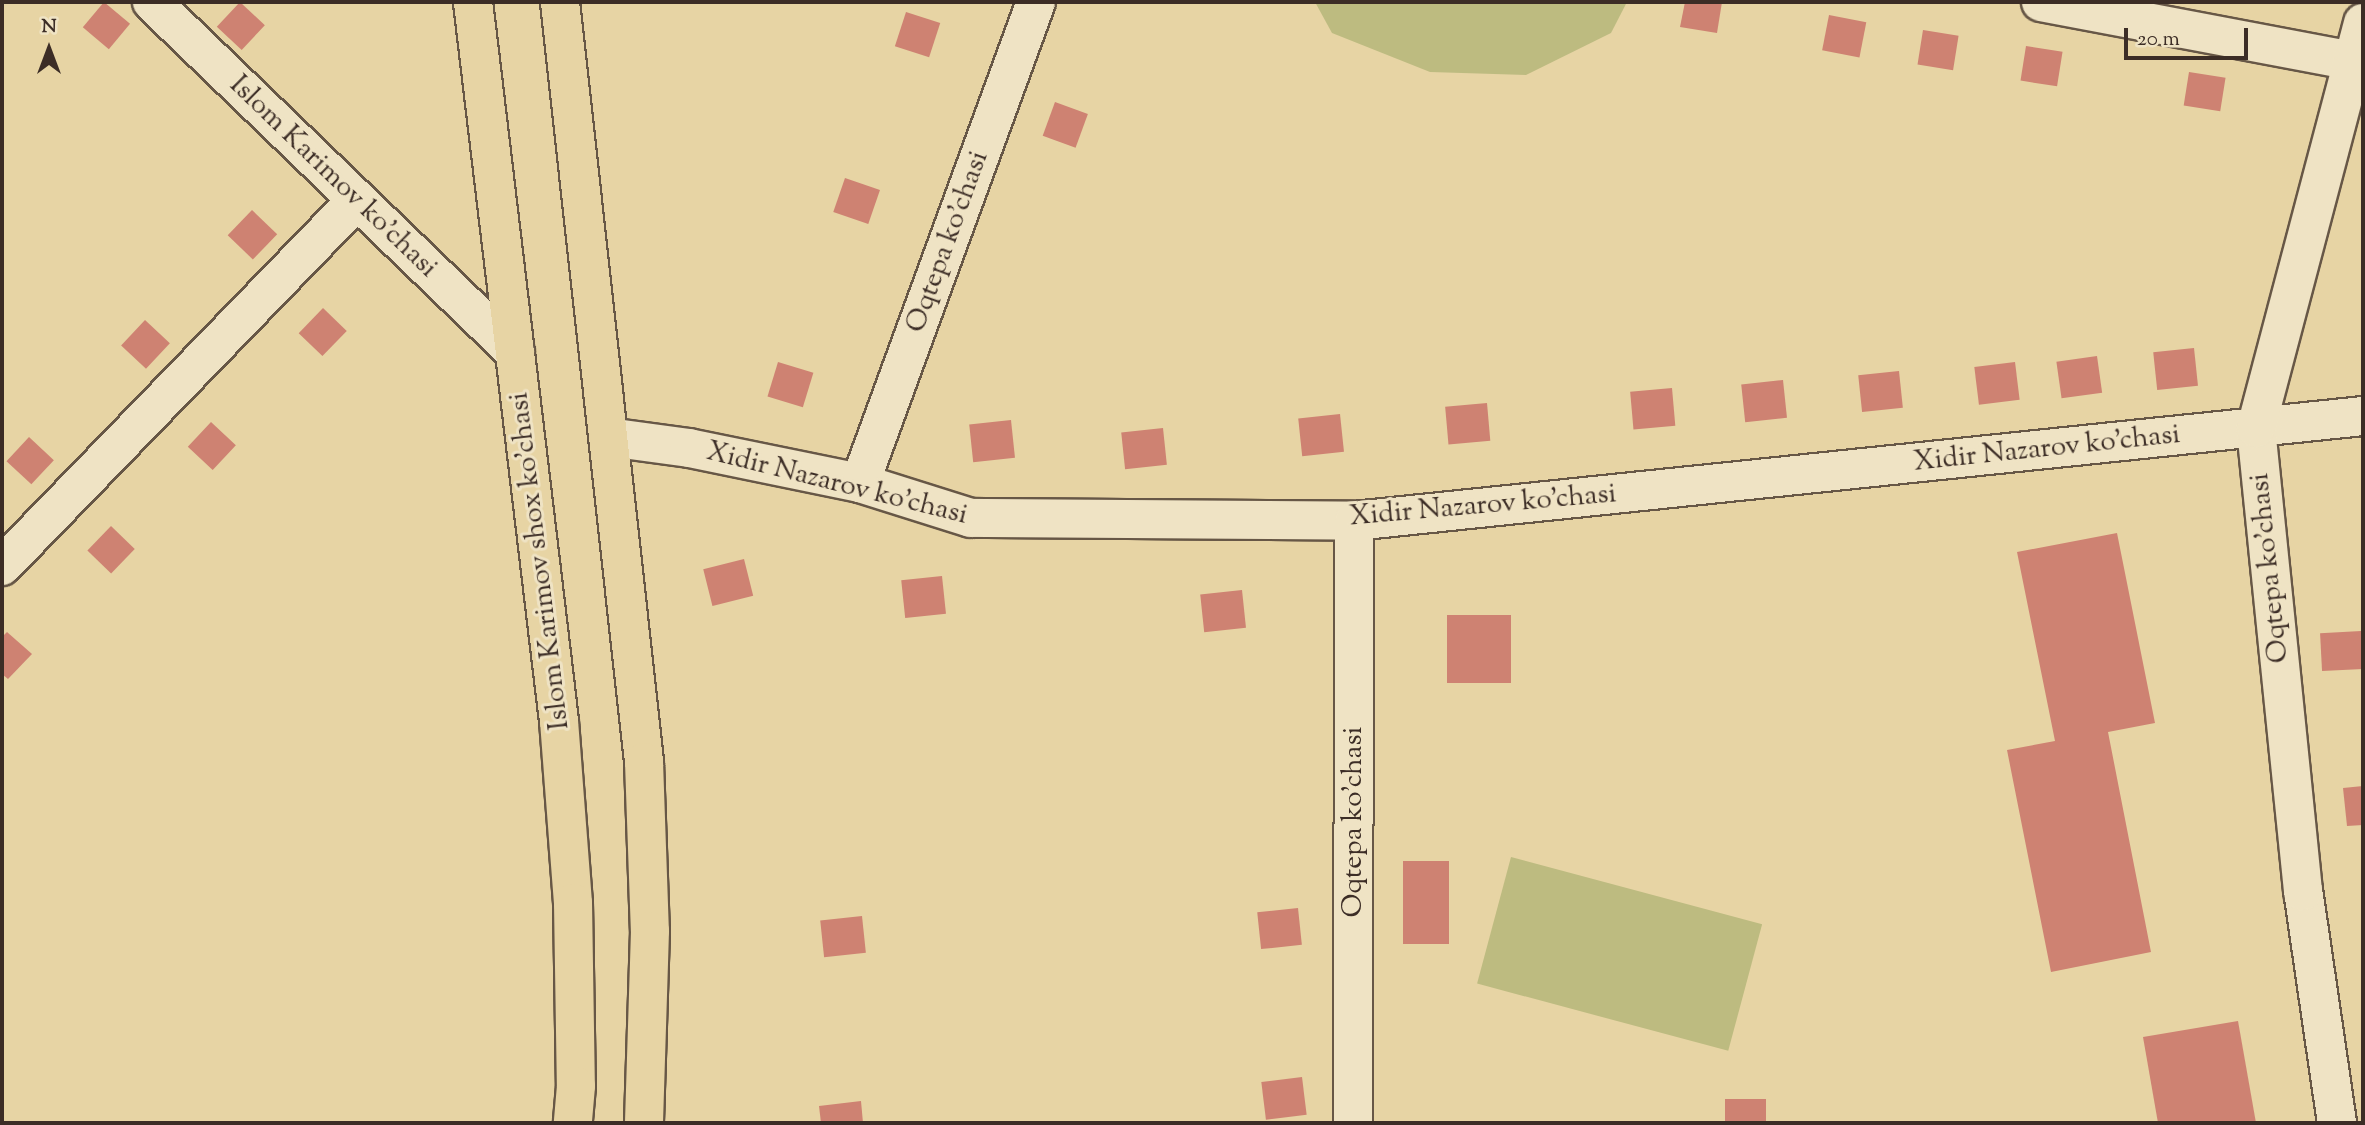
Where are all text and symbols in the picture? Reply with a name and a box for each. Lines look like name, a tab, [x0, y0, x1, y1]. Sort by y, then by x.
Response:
north arrow	[14, 14, 84, 84]
text: N	[41, 14, 57, 41]
scale bar	[2127, 14, 2251, 58]
text: 20 m	[2137, 25, 2180, 55]
street label: Islom Karimov ko'chasi	[222, 69, 444, 285]
street label: Oqtepa ko'chasi	[900, 147, 996, 337]
street label: Islom Karimov shox ko'chasi	[503, 390, 577, 732]
street label: Xidir Nazarov ko'chasi	[1912, 418, 2182, 480]
street label: Xidir Nazarov ko'chasi	[703, 435, 971, 533]
street label: Oqtepa ko'chasi	[2243, 471, 2297, 665]
street label: Xidir Nazarov ko'chasi	[1348, 478, 1618, 534]
street label: Oqtepa ko'chasi	[1337, 727, 1371, 917]

